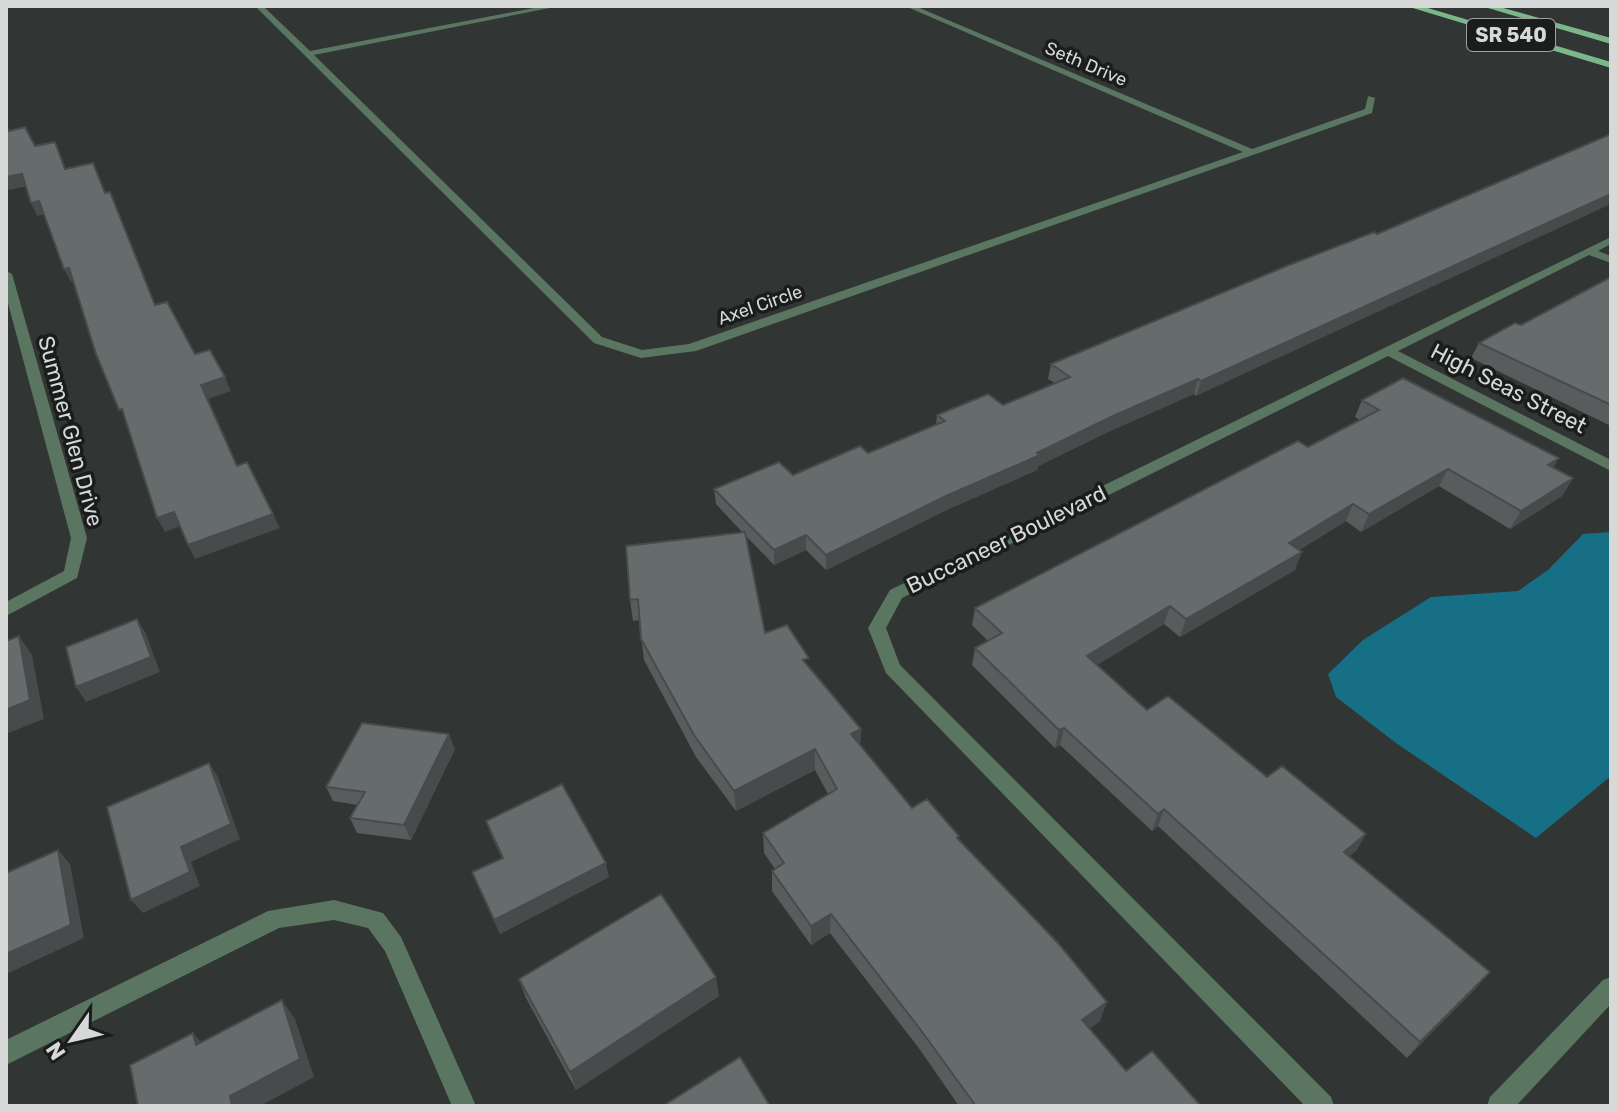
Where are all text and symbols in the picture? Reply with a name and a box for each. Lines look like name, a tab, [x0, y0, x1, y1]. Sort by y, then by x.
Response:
road number: SR 540	[1467, 19, 1555, 51]
street label: Seth Drive	[1042, 37, 1130, 91]
street label: Axel Circle	[715, 280, 805, 330]
street label: Summer Glen Drive	[32, 333, 109, 529]
street label: High Seas Street	[1426, 338, 1592, 440]
street label: Buccaneer Boulevard	[902, 479, 1110, 599]
north arrow	[32, 1000, 112, 1080]
text: N	[40, 1037, 71, 1065]

